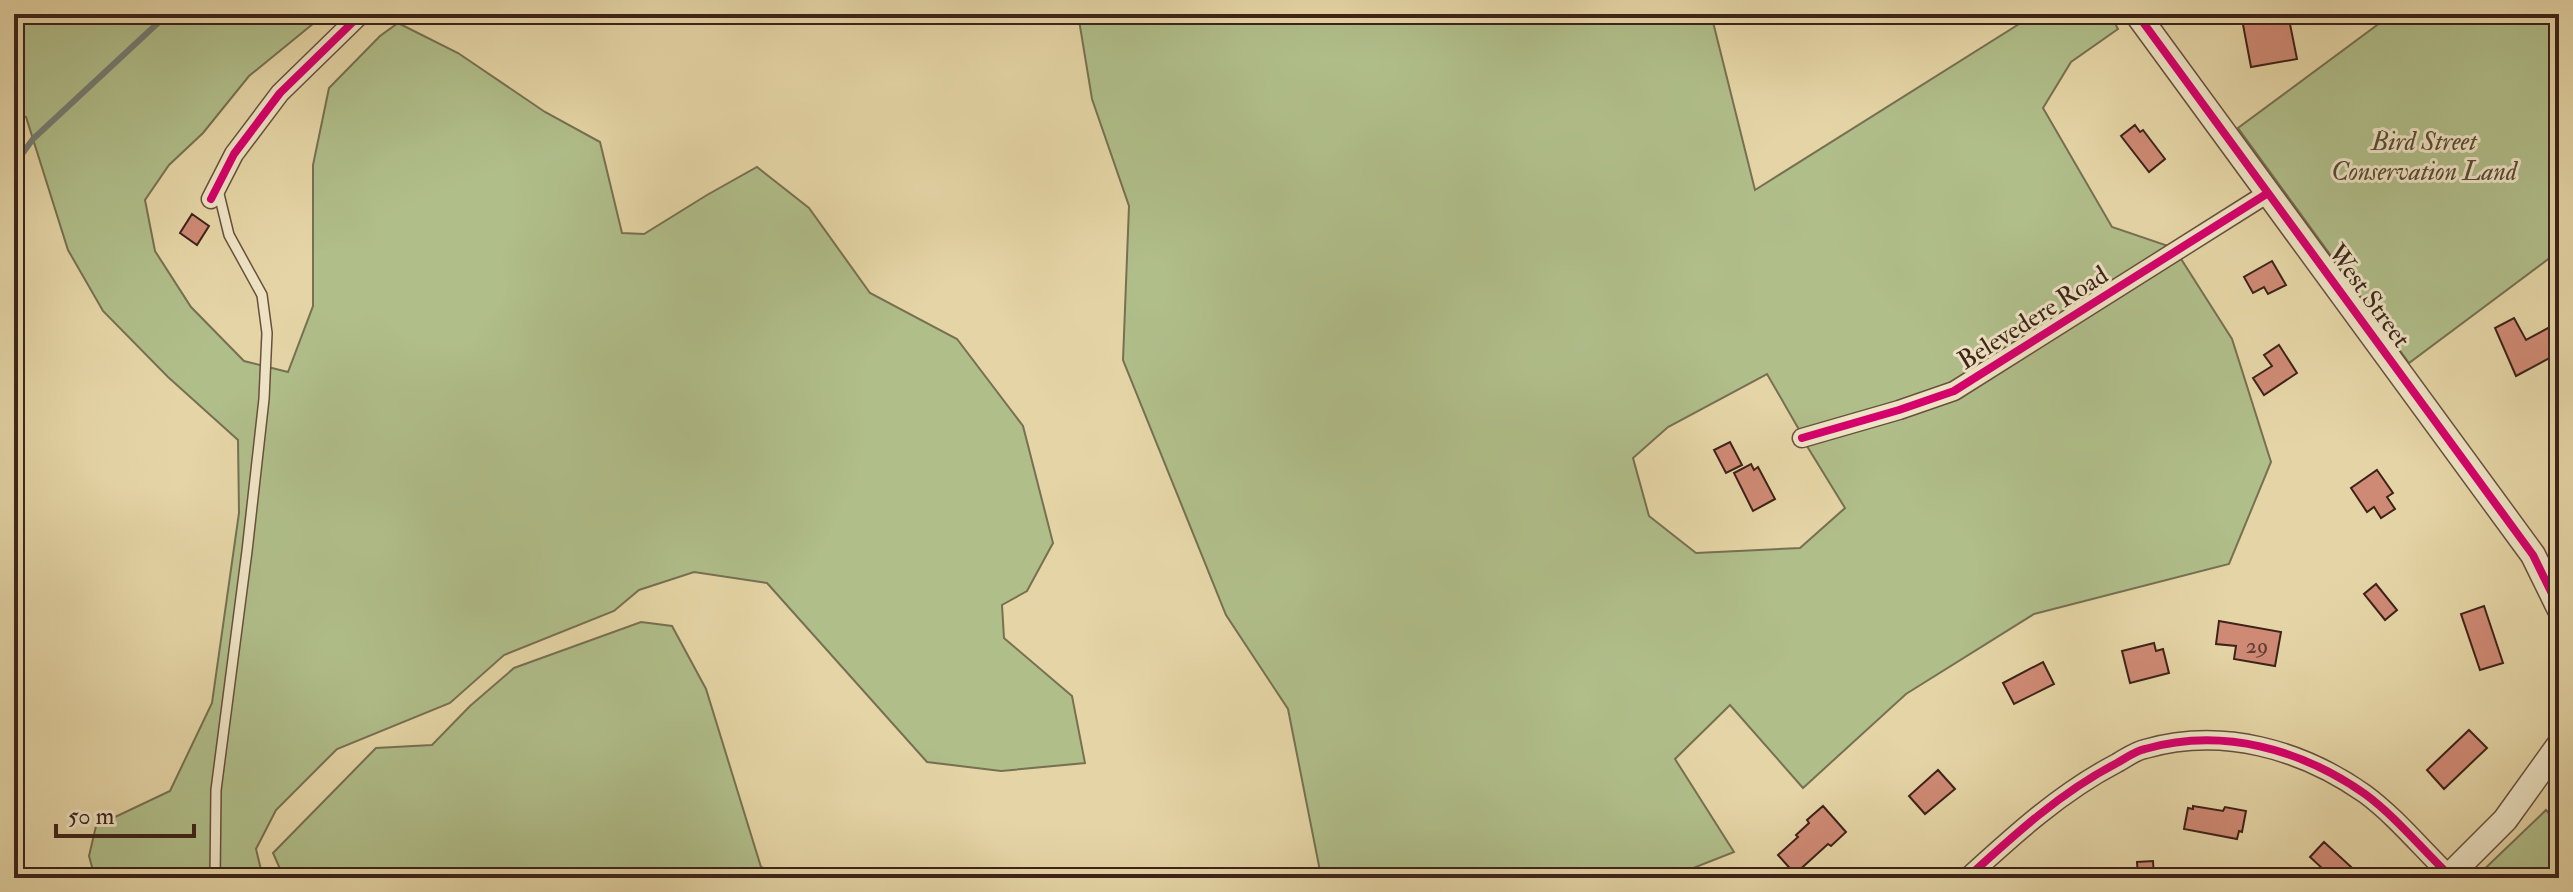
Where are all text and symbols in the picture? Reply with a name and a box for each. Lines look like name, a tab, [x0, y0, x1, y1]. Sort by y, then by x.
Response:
park label: Bird Street Conservation Land	[2331, 126, 2519, 188]
street label: West Street	[2320, 237, 2417, 354]
street label: Belevedere Road	[1952, 259, 2114, 377]
house number: 29	[2246, 632, 2268, 660]
scale bar	[56, 788, 194, 838]
text: 50 m	[68, 801, 115, 832]

